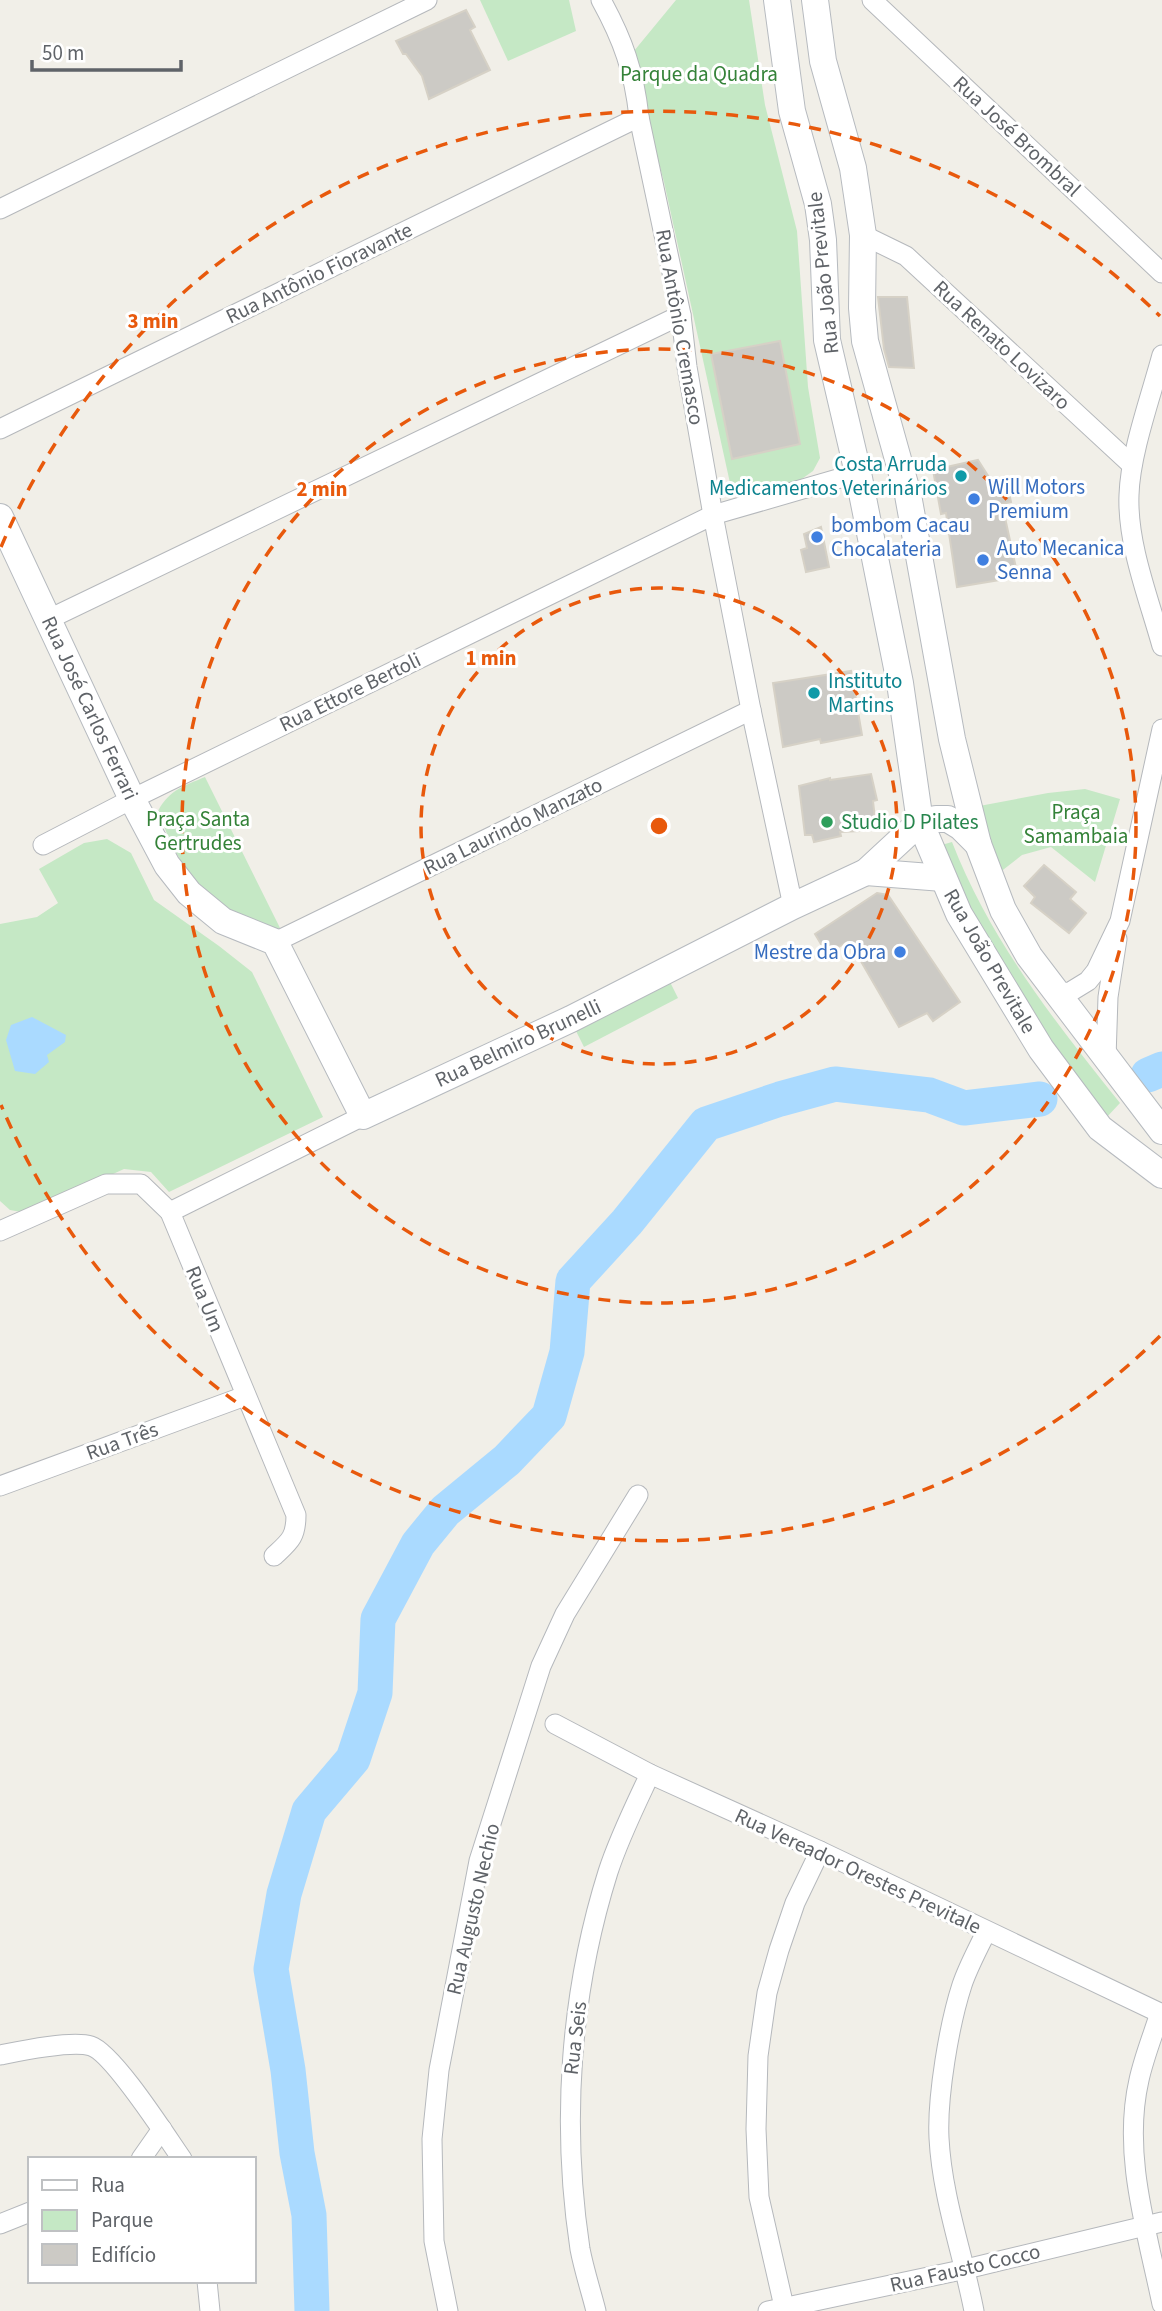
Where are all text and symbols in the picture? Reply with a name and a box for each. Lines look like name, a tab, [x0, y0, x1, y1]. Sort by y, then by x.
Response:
scale bar	[32, 28, 180, 72]
text: 50 m	[42, 38, 84, 68]
park label: Parque da Quadra	[620, 59, 778, 89]
street label: Rua José Brombral	[946, 69, 1088, 203]
street label: Rua João Previtale	[800, 190, 846, 356]
street label: Rua Antônio Fioravante	[221, 215, 417, 331]
street label: Rua Antônio Cremasco	[648, 227, 712, 427]
street label: Rua Renato Lovizaro	[927, 273, 1077, 417]
text: 3 min	[127, 306, 179, 336]
place label: Costa Arruda Medicamentos Veterinários	[709, 449, 947, 503]
marker: Costa Arruda Medicamentos Veterinários	[953, 468, 969, 484]
place label: Will Motors Premium	[988, 472, 1085, 526]
text: 2 min	[296, 474, 348, 504]
marker: Will Motors Premium	[966, 491, 982, 507]
place label: bombom Cacau Chocalateria	[831, 510, 970, 564]
marker: bombom Cacau Chocalateria	[809, 529, 825, 545]
place label: Auto Mecanica Senna	[997, 533, 1124, 587]
marker: Auto Mecanica Senna	[975, 552, 991, 568]
street label: Rua José Carlos Ferrari	[34, 611, 146, 805]
text: 1 min	[465, 643, 517, 673]
street label: Rua Ettore Bertoli	[274, 645, 426, 739]
place label: Instituto Martins	[828, 666, 902, 720]
marker: Instituto Martins	[806, 685, 822, 701]
street label: Rua Laurindo Manzato	[418, 770, 608, 882]
park label: Praça Samambaia	[1024, 797, 1128, 851]
park label: Praça Santa Gertrudes	[146, 804, 250, 858]
place label: Studio D Pilates	[841, 807, 979, 837]
centre of rings	[647, 814, 671, 838]
marker: Studio D Pilates	[819, 814, 835, 830]
street label: Rua João Previtale	[936, 883, 1044, 1039]
place label: Mestre da Obra	[754, 937, 886, 967]
marker: Mestre da Obra	[892, 944, 908, 960]
street label: Rua Belmiro Brunelli	[430, 991, 606, 1095]
street label: Rua Um	[178, 1261, 232, 1337]
street label: Rua Três	[82, 1414, 162, 1468]
street label: Rua Vereador Orestes Previtale	[730, 1801, 986, 1941]
street label: Rua Augusto Nechio	[439, 1820, 507, 1998]
street label: Rua Seis	[556, 1999, 594, 2076]
legend	[28, 2157, 256, 2283]
text: Rua	[91, 2170, 125, 2200]
text: Parque	[91, 2205, 153, 2235]
street label: Rua Fausto Cocco	[887, 2236, 1043, 2300]
text: Edifício	[91, 2240, 156, 2270]

